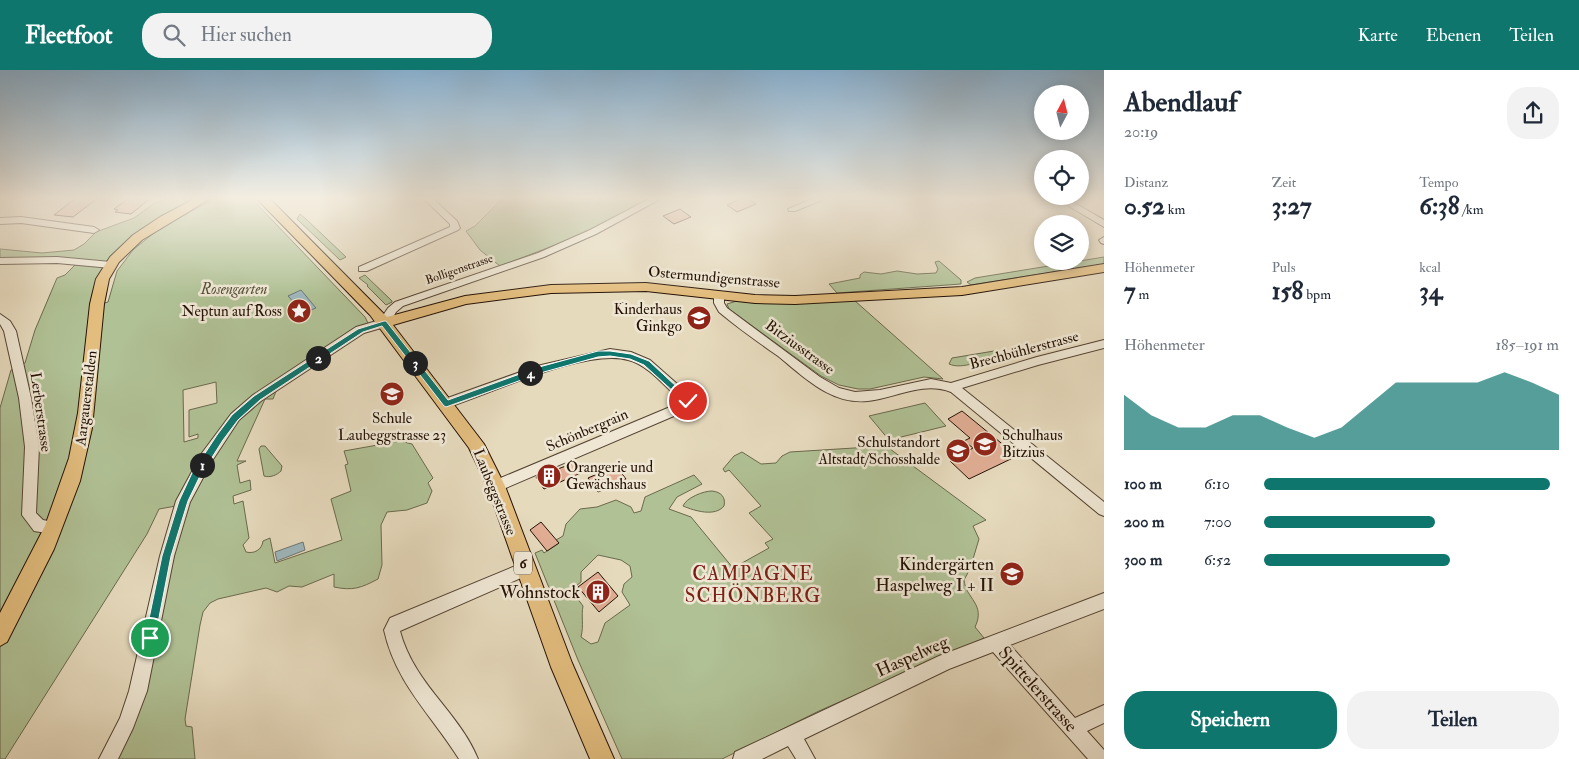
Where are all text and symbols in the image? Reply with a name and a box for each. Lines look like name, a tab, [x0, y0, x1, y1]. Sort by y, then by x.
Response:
search box	[142, 13, 492, 58]
text: Fleetfoot	[25, 20, 112, 51]
icon: search	[160, 21, 188, 49]
text: Hier suchen	[200, 23, 292, 47]
text: Karte	[1358, 24, 1398, 47]
text: Ebenen	[1426, 24, 1481, 47]
text: Teilen	[1509, 24, 1554, 47]
north arrow	[1034, 85, 1089, 140]
map controls	[1034, 85, 1089, 270]
text: Abendlauf	[1124, 85, 1238, 120]
button: share	[1507, 87, 1559, 139]
text: 20:19	[1124, 122, 1158, 142]
button: locate	[1034, 150, 1089, 205]
text: Distanz	[1124, 174, 1168, 191]
text: Zeit	[1272, 174, 1296, 191]
text: Tempo	[1419, 174, 1458, 191]
text: 0.52	[1124, 191, 1165, 222]
text: 3:27	[1272, 191, 1312, 222]
text: 6:38	[1419, 191, 1459, 222]
text: km	[1165, 201, 1185, 218]
text: /km	[1459, 201, 1484, 218]
button: layers	[1034, 215, 1089, 270]
street label: Bolligenstrasse	[423, 251, 495, 288]
text: Höhenmeter	[1124, 259, 1195, 276]
text: Puls	[1272, 259, 1295, 276]
text: kcal	[1419, 259, 1441, 276]
street label: Ostermundigenstrasse	[647, 262, 781, 293]
text: 7	[1124, 276, 1135, 307]
text: 158	[1272, 276, 1303, 307]
text: 34	[1419, 276, 1442, 307]
park label: Rosengarten	[200, 280, 267, 299]
text: m	[1135, 286, 1149, 303]
text: bpm	[1303, 286, 1331, 303]
place icon: Neptun auf Ross	[286, 298, 312, 324]
place label: Kinderhaus Ginkgo	[614, 300, 682, 336]
place label: Neptun auf Ross	[181, 302, 282, 322]
school or university icon: Kinderhaus Ginkgo	[686, 305, 712, 331]
street label: Bitziusstrasse	[761, 316, 838, 379]
street label: Brechbühlerstrasse	[967, 327, 1081, 374]
text: Höhenmeter	[1124, 335, 1205, 355]
text: 185–191 m	[1495, 335, 1559, 355]
pin: 2	[306, 346, 330, 370]
street label: Aargauerstalden	[71, 349, 102, 448]
text: 2	[315, 350, 322, 367]
pin: 3	[402, 350, 428, 376]
text: 3	[413, 355, 418, 372]
pin: 4	[518, 360, 542, 386]
text: 4	[527, 365, 534, 382]
street label: Lerberstrasse	[26, 371, 55, 453]
pin	[667, 380, 709, 422]
school or university icon: Schule Laubeggstrasse 23	[379, 381, 405, 407]
icon: check	[674, 387, 702, 415]
street label: Schönbergrain	[543, 405, 631, 456]
place label: Schule Laubeggstrasse 23	[338, 409, 446, 445]
place label: Schulhaus Bitzius	[1002, 426, 1063, 462]
school or university icon: Schulhaus Bitzius	[972, 431, 998, 457]
place label: Schulstandort Altstadt/Schosshalde	[817, 433, 940, 469]
school or university icon: Schulstandort Altstadt/Schosshalde	[945, 438, 971, 464]
street label: Laubeggstrasse	[469, 446, 520, 538]
pin: 1	[190, 452, 214, 478]
text: 1	[200, 457, 205, 474]
place label: Orangerie und Gewächshaus	[566, 458, 654, 494]
building icon: Orangerie und Gewächshaus	[536, 463, 562, 489]
text: 100 m	[1124, 474, 1162, 494]
text: 6:10	[1204, 474, 1230, 494]
text: 200 m	[1124, 512, 1164, 532]
text: 7:00	[1204, 512, 1232, 532]
text: 300 m	[1124, 550, 1162, 570]
text: 6:52	[1204, 550, 1231, 570]
road number: 6	[514, 552, 532, 574]
place label: Kindergärten Haspelweg I + II	[875, 553, 994, 597]
school or university icon: Kindergärten Haspelweg I + II	[999, 561, 1025, 587]
district label: CAMPAGNE SCHÖNBERG	[685, 562, 821, 608]
building icon: Wohnstock	[585, 579, 611, 605]
place label: Wohnstock	[499, 581, 580, 604]
pin	[129, 617, 171, 659]
icon: arrive	[136, 624, 164, 652]
street label: Haspelweg	[872, 630, 953, 683]
street label: Spittelerstrasse	[993, 642, 1083, 737]
button: Speichern	[1124, 691, 1337, 749]
button: Teilen	[1347, 691, 1559, 749]

